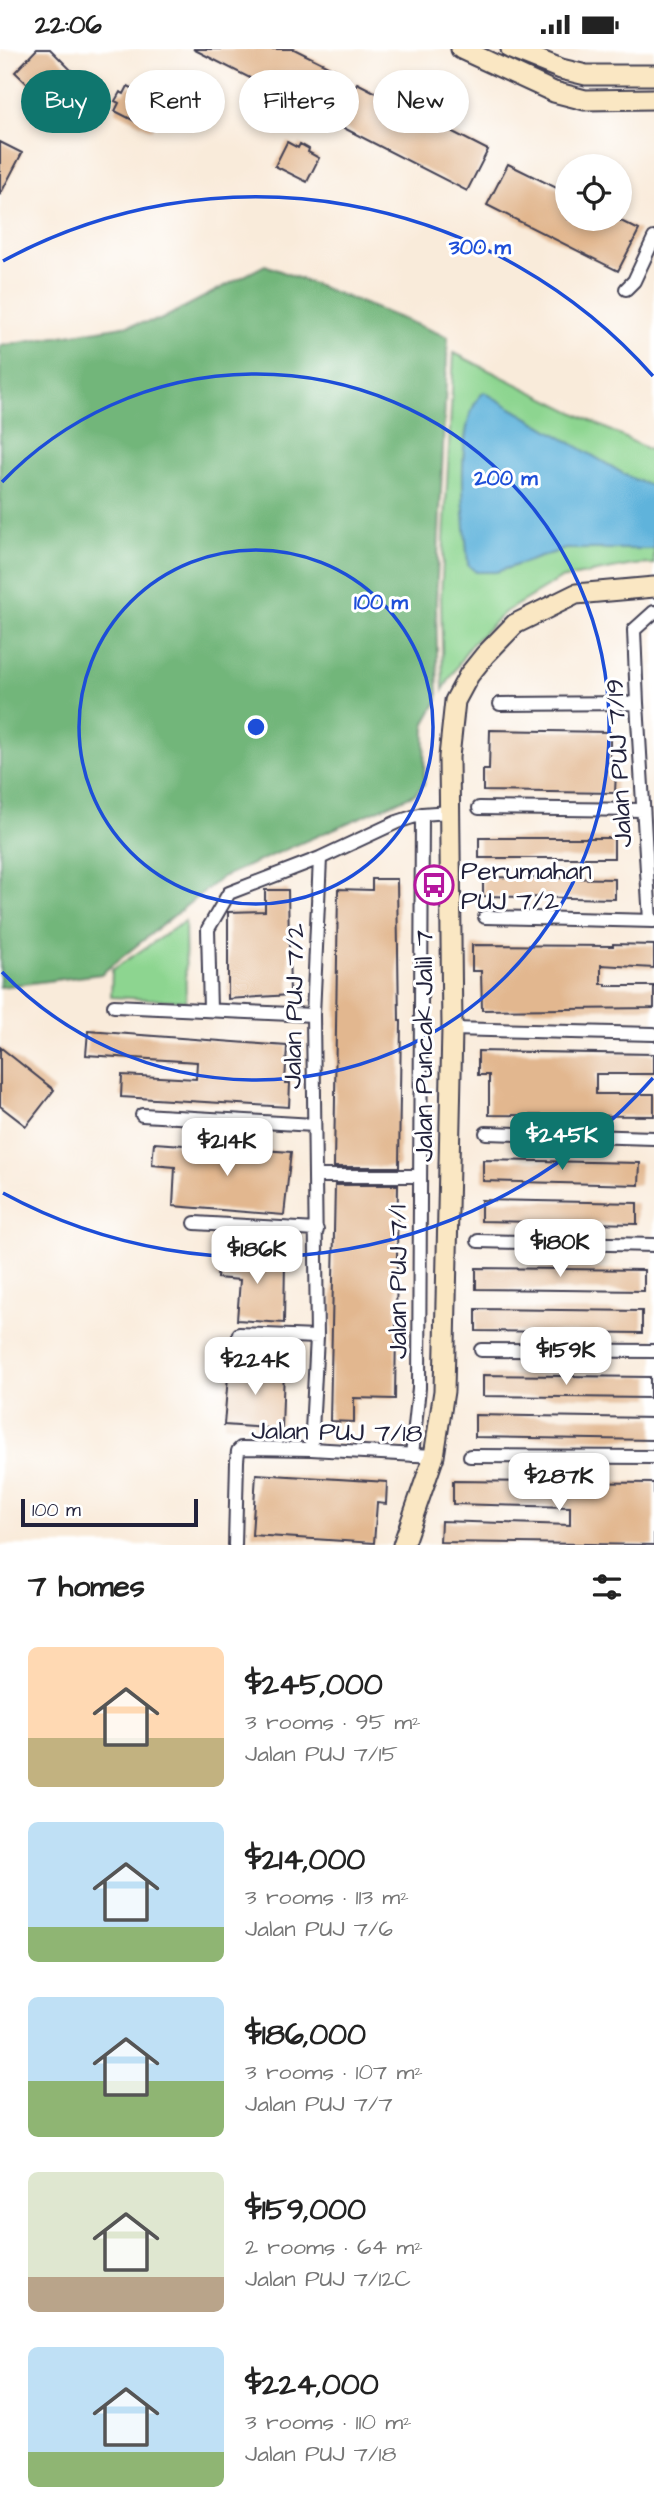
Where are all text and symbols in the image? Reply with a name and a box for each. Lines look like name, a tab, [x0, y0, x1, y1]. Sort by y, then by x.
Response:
text: 22:06	[35, 7, 102, 43]
chip: Buy	[21, 70, 111, 133]
chip: Rent	[125, 70, 225, 133]
chip: Filters	[239, 70, 359, 133]
chip: New	[373, 70, 469, 133]
map controls	[555, 154, 632, 231]
button: locate	[555, 154, 632, 231]
text: 300 m	[448, 233, 512, 262]
text: 200 m	[473, 464, 538, 493]
text: 100 m	[354, 588, 409, 617]
street label: Jalan PUJ 7/19	[597, 678, 641, 848]
centre of rings	[244, 715, 268, 739]
place label: Perumahan PUJ 7/2	[461, 853, 592, 919]
bus stop icon: Perumahan PUJ 7/2	[413, 864, 455, 906]
street label: Jalan PUJ 7/2	[275, 923, 313, 1089]
street label: Jalan Puncak Jalil 7	[406, 930, 442, 1162]
pin: $245K	[513, 1113, 611, 1172]
pin: $214K	[178, 1119, 276, 1178]
text: $245K	[526, 1119, 598, 1151]
text: $214K	[198, 1125, 256, 1157]
street label: Jalan PUJ 7/1	[380, 1205, 416, 1359]
pin: $180K	[511, 1219, 609, 1279]
text: $180K	[530, 1226, 590, 1258]
pin: $186K	[208, 1227, 306, 1286]
text: $186K	[227, 1233, 287, 1265]
pin: $159K	[517, 1327, 615, 1387]
text: $159K	[536, 1334, 596, 1366]
pin: $224K	[206, 1337, 304, 1397]
text: $224K	[221, 1344, 289, 1376]
street label: Jalan PUJ 7/18	[251, 1413, 423, 1451]
pin: $287K	[510, 1453, 608, 1513]
text: $287K	[525, 1460, 593, 1492]
scale bar	[21, 1496, 198, 1528]
text: 100 m	[32, 1497, 81, 1524]
text: 7 homes	[28, 1566, 145, 1608]
icon: filters	[588, 1568, 626, 1606]
text: $245,000	[245, 1664, 383, 1706]
icon: home	[84, 1675, 168, 1759]
text: 3 rooms · 95 m²	[245, 1706, 421, 1738]
text: Jalan PUJ 7/15	[245, 1738, 398, 1770]
text: $214,000	[245, 1839, 365, 1881]
icon: home	[84, 1850, 168, 1934]
text: 3 rooms · 113 m²	[245, 1881, 409, 1913]
text: Jalan PUJ 7/6	[245, 1913, 393, 1945]
text: $186,000	[245, 2014, 366, 2056]
icon: home	[84, 2025, 168, 2109]
text: 3 rooms · 107 m²	[245, 2056, 423, 2088]
text: Jalan PUJ 7/7	[245, 2088, 393, 2120]
text: $159,000	[245, 2189, 366, 2231]
icon: home	[84, 2200, 168, 2284]
text: 2 rooms · 64 m²	[245, 2231, 423, 2263]
text: Jalan PUJ 7/12C	[245, 2263, 411, 2295]
text: $224,000	[245, 2364, 379, 2406]
icon: home	[84, 2375, 168, 2459]
text: 3 rooms · 110 m²	[245, 2406, 412, 2438]
text: Jalan PUJ 7/18	[245, 2438, 396, 2470]

